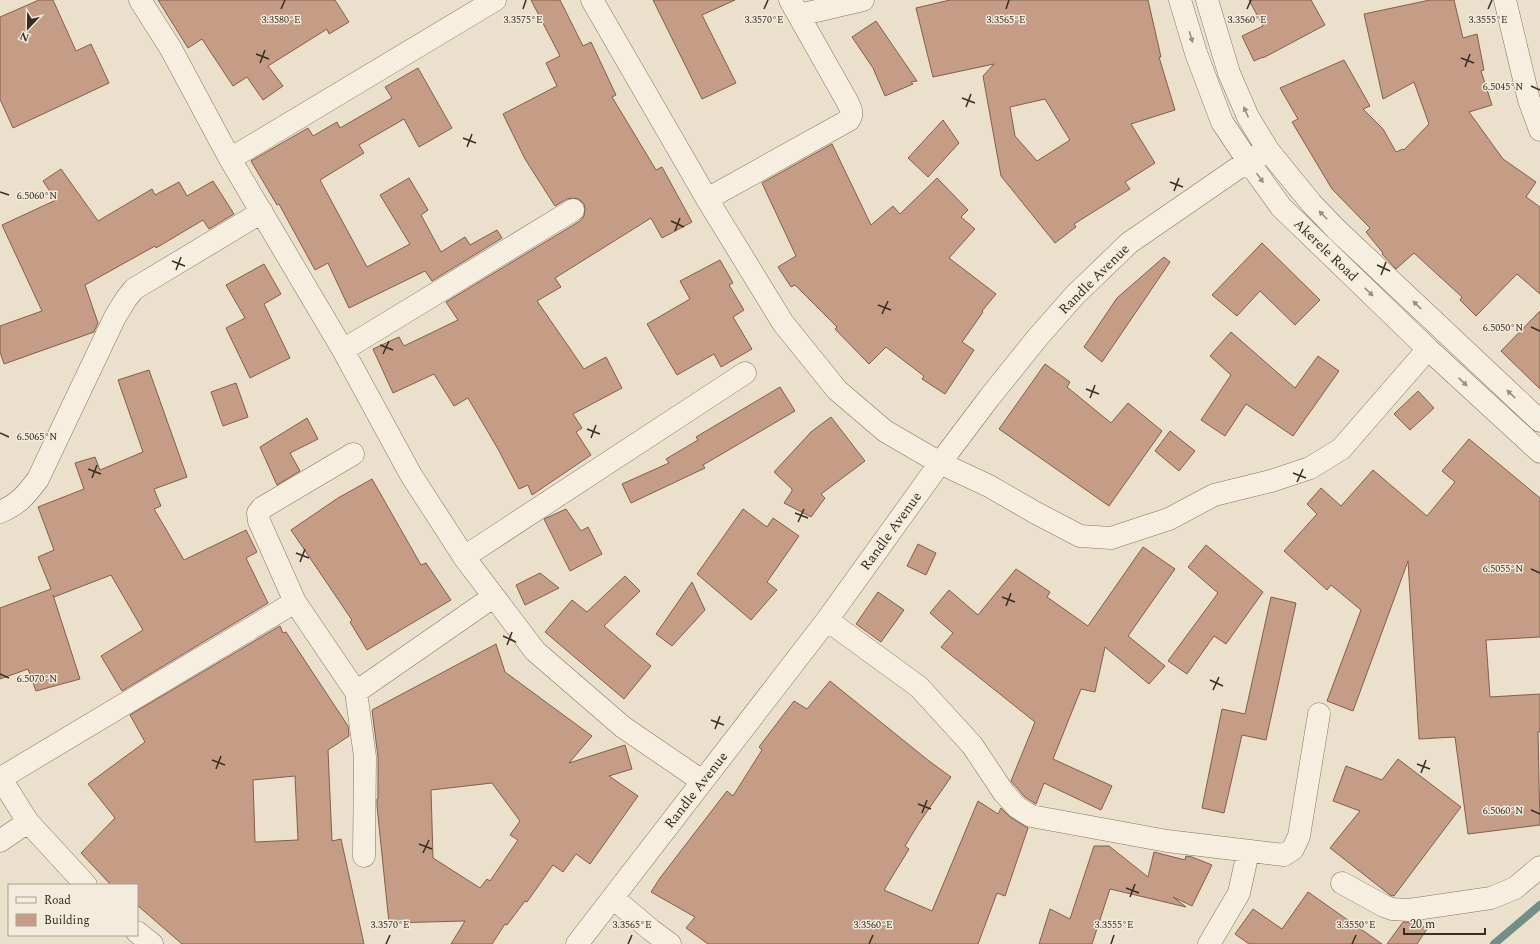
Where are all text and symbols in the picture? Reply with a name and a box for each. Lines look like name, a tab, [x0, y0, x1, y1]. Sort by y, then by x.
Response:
north arrow	[8, 8, 48, 48]
text: 3.3580°E	[261, 12, 301, 28]
text: 3.3575°E	[503, 12, 543, 28]
text: 3.3570°E	[744, 12, 784, 28]
text: 3.3565°E	[986, 12, 1026, 28]
text: 3.3560°E	[1227, 12, 1267, 28]
text: 3.3555°E	[1468, 12, 1508, 28]
text: N	[17, 27, 32, 46]
one-way arrow	[1188, 32, 1194, 44]
text: 6.5045°N	[1483, 79, 1523, 95]
one-way arrow	[1242, 105, 1248, 117]
one-way arrow	[1256, 173, 1264, 183]
text: 6.5060°N	[17, 188, 57, 204]
one-way arrow	[1318, 210, 1328, 220]
street label: Akerele Road	[1289, 214, 1363, 286]
street label: Randle Avenue	[1054, 239, 1134, 319]
one-way arrow	[1364, 287, 1374, 297]
one-way arrow	[1412, 301, 1422, 310]
text: 6.5050°N	[1483, 320, 1523, 336]
one-way arrow	[1458, 377, 1469, 386]
one-way arrow	[1506, 390, 1517, 399]
text: 6.5065°N	[17, 429, 57, 445]
street label: Randle Avenue	[855, 487, 927, 575]
text: 6.5055°N	[1483, 561, 1523, 577]
text: 6.5070°N	[17, 671, 57, 687]
street label: Randle Avenue	[659, 747, 733, 833]
text: 6.5060°N	[1483, 803, 1523, 819]
legend	[8, 884, 138, 936]
text: Road	[44, 891, 71, 910]
scale bar	[1404, 910, 1485, 936]
text: Building	[44, 911, 90, 930]
text: 20 m	[1410, 915, 1435, 934]
text: 3.3570°E	[370, 917, 410, 933]
text: 3.3565°E	[612, 917, 652, 933]
text: 3.3560°E	[853, 917, 893, 933]
text: 3.3555°E	[1094, 917, 1134, 933]
text: 3.3550°E	[1336, 917, 1376, 933]

